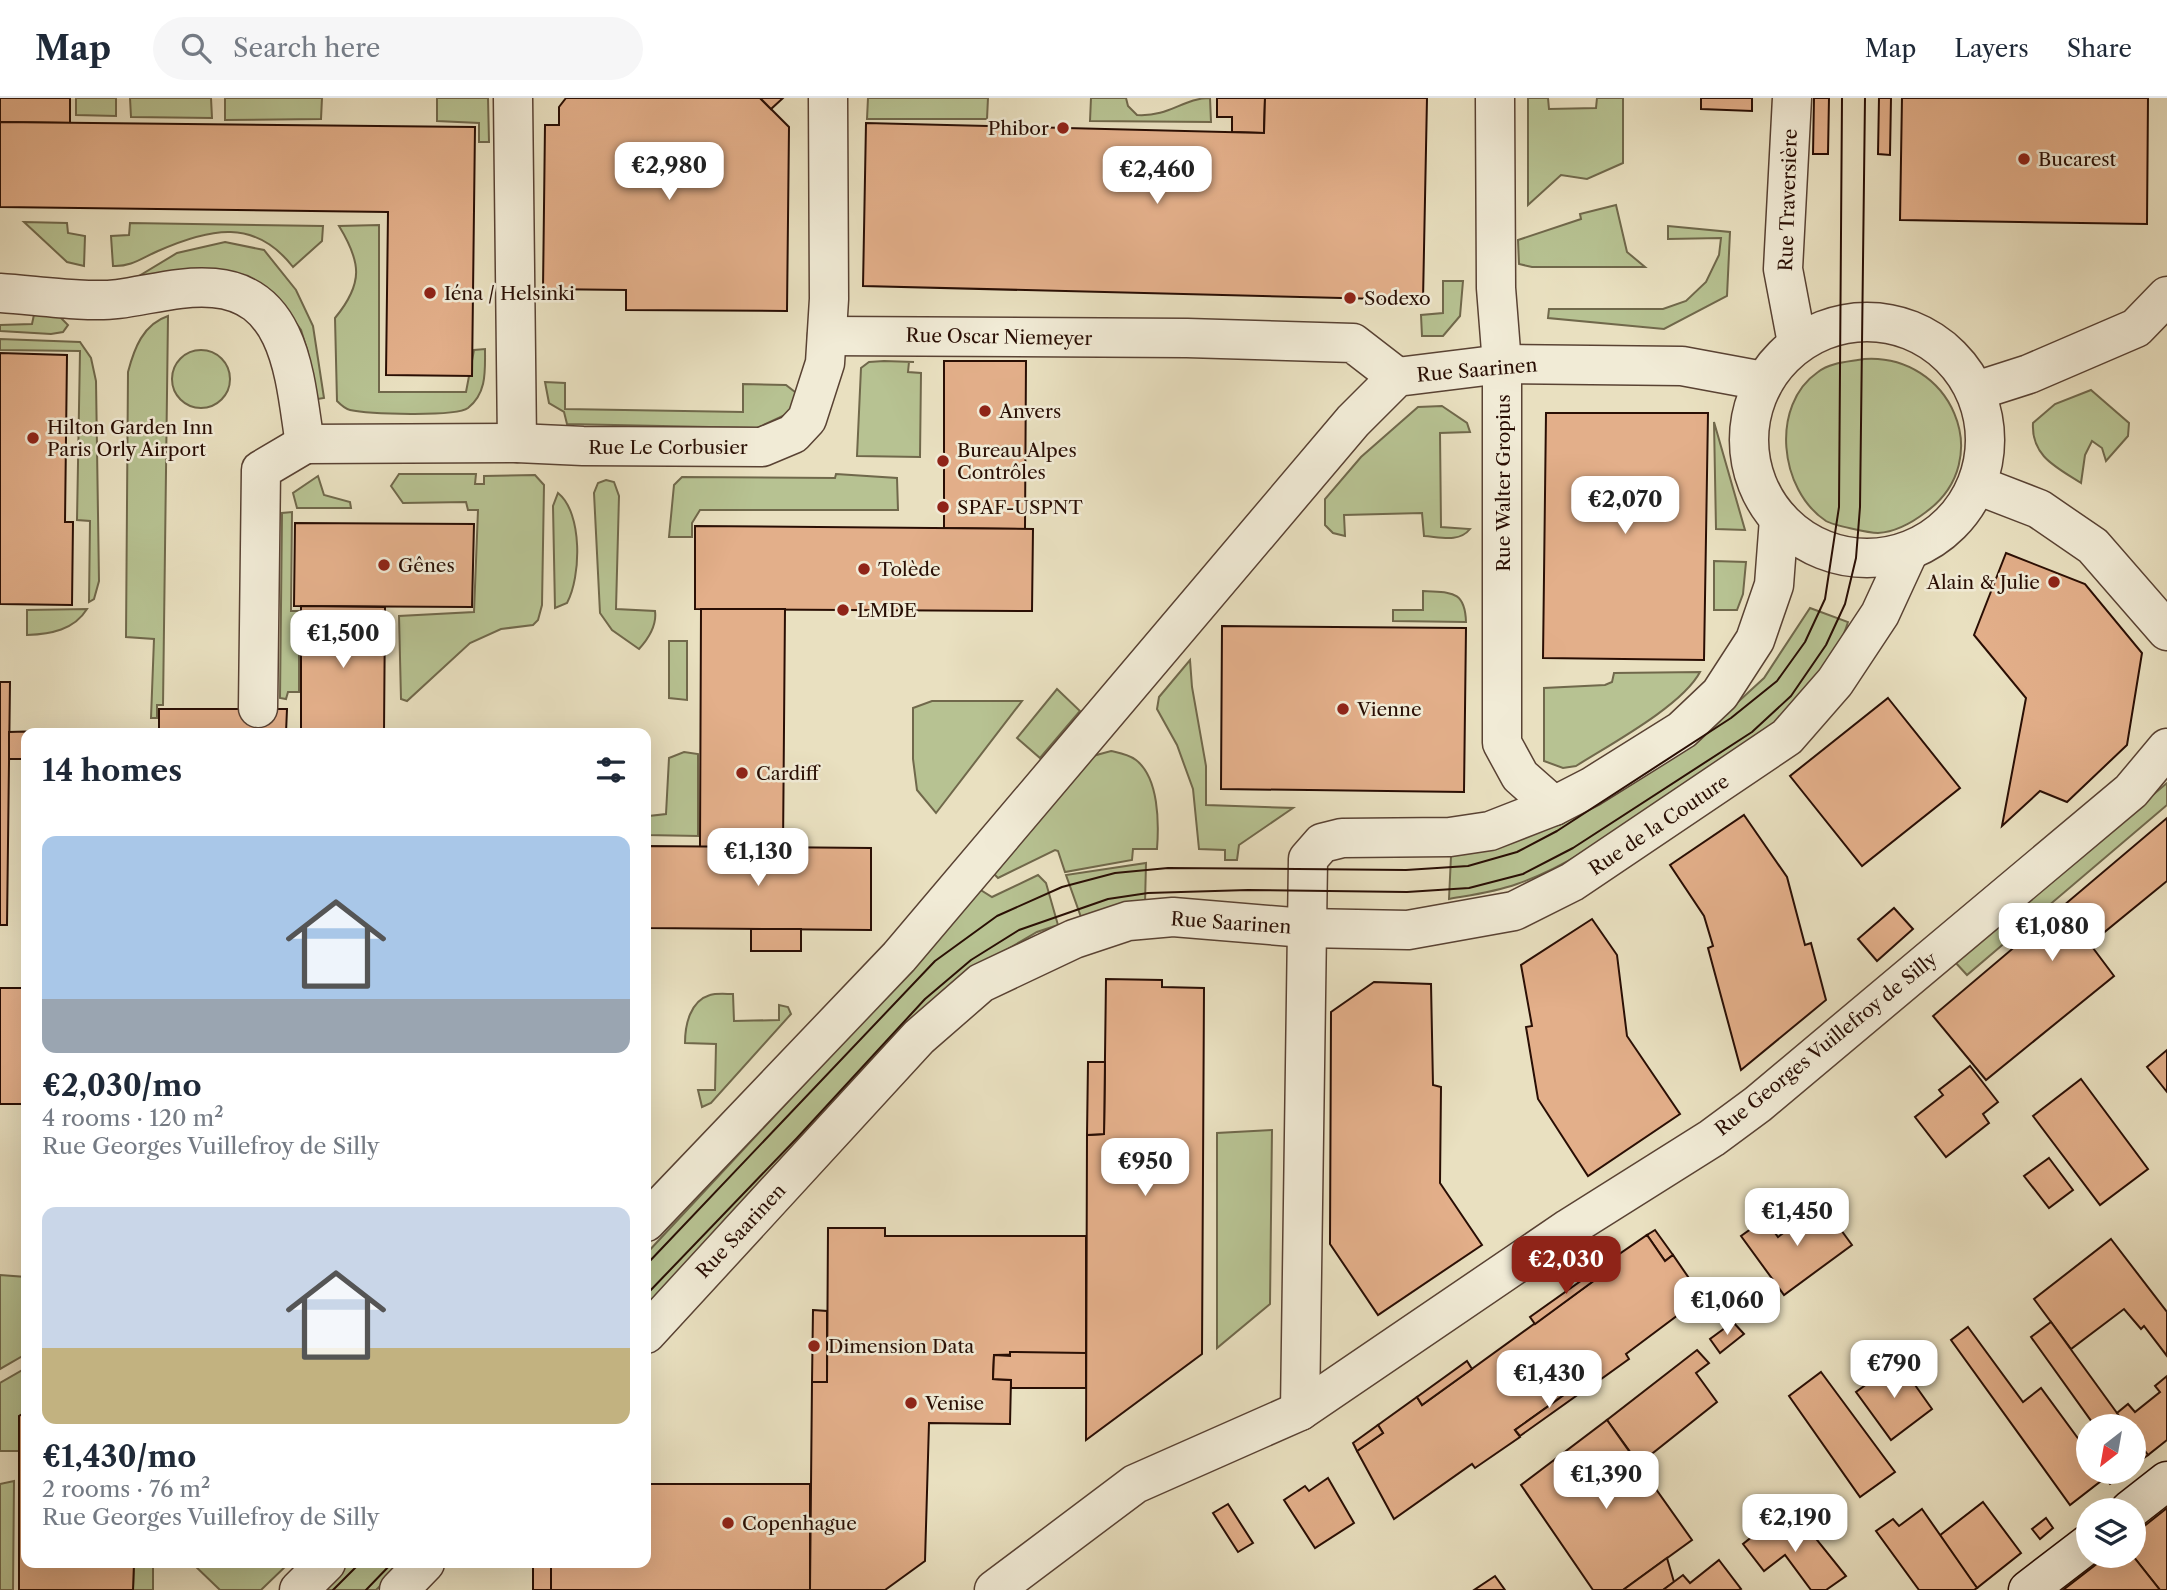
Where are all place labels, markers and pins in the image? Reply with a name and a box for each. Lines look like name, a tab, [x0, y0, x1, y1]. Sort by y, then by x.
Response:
place label: Phibor	[988, 117, 1049, 140]
marker: Phibor	[1055, 120, 1071, 136]
pin: €2,980	[612, 142, 726, 202]
pin: €2,460	[1100, 146, 1214, 206]
place label: Bucarest	[2038, 148, 2117, 171]
marker: Bucarest	[2016, 151, 2032, 167]
place label: Iéna / Helsinki	[444, 282, 575, 305]
marker: Iéna / Helsinki	[422, 285, 438, 301]
place label: Sodexo	[1364, 287, 1431, 310]
marker: Sodexo	[1342, 290, 1358, 306]
place label: Anvers	[998, 400, 1061, 423]
marker: Anvers	[977, 403, 993, 419]
place label: Hilton Garden Inn Paris Orly Airport	[47, 416, 213, 461]
marker: Hilton Garden Inn Paris Orly Airport	[25, 430, 41, 446]
place label: Bureau Alpes Contrôles	[957, 439, 1077, 484]
marker: Bureau Alpes Contrôles	[935, 453, 951, 469]
pin: €2,070	[1568, 476, 1682, 536]
place label: SPAF-USPNT	[957, 496, 1083, 519]
marker: SPAF-USPNT	[935, 499, 951, 515]
place label: Gênes	[398, 554, 455, 577]
marker: Gênes	[376, 557, 392, 573]
place label: Tolède	[878, 558, 941, 581]
marker: Tolède	[856, 561, 872, 577]
place label: Alain & Julie	[1926, 571, 2040, 594]
marker: Alain & Julie	[2046, 574, 2062, 590]
place label: LMDE	[857, 599, 917, 622]
marker: LMDE	[835, 602, 851, 618]
pin: €1,500	[286, 610, 400, 670]
place label: Vienne	[1356, 698, 1422, 721]
marker: Vienne	[1335, 701, 1351, 717]
place label: Cardiff	[756, 762, 821, 785]
marker: Cardiff	[734, 765, 750, 781]
pin: €1,130	[701, 828, 815, 888]
pin: €1,080	[1995, 904, 2109, 963]
pin: €950	[1104, 1138, 1186, 1198]
pin: €1,450	[1740, 1188, 1854, 1248]
pin: €2,030	[1509, 1236, 1623, 1296]
pin: €1,060	[1670, 1278, 1784, 1337]
place label: Dimension Data	[828, 1335, 974, 1358]
marker: Dimension Data	[806, 1338, 822, 1354]
pin: €790	[1853, 1340, 1935, 1400]
pin: €1,430	[1492, 1350, 1606, 1410]
place label: Venise	[924, 1392, 984, 1415]
marker: Venise	[903, 1395, 919, 1411]
pin: €1,390	[1549, 1452, 1663, 1511]
pin: €2,190	[1738, 1494, 1852, 1554]
place label: Copenhague	[742, 1512, 857, 1535]
marker: Copenhague	[720, 1515, 736, 1531]

